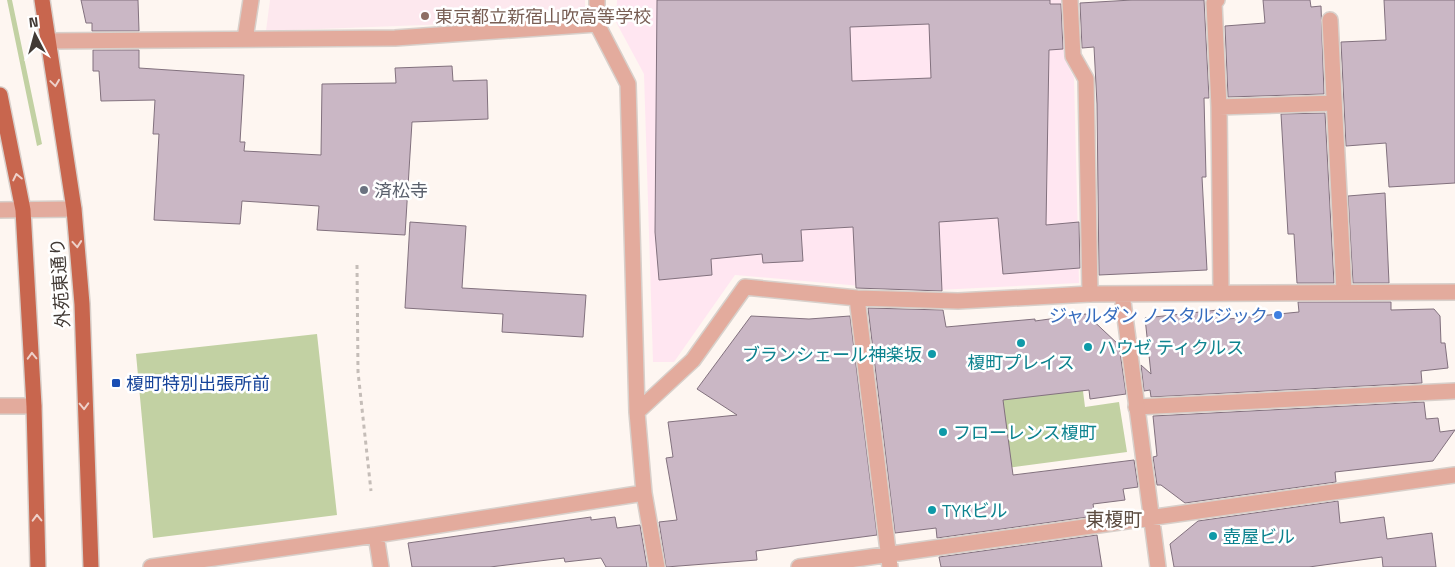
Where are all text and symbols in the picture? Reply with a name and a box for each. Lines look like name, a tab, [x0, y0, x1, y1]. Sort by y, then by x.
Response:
place label: 東京都立新宿山吹高等学校	[435, 3, 651, 30]
north arrow	[10, 10, 60, 60]
marker: 東京都立新宿山吹高等学校	[419, 10, 431, 22]
text: N	[28, 11, 40, 33]
one-way arrow	[50, 78, 60, 87]
one-way arrow	[12, 172, 22, 181]
place label: 済松寺	[374, 177, 428, 204]
marker: 済松寺	[358, 184, 370, 196]
street label: 外苑東通り	[43, 237, 77, 329]
one-way arrow	[71, 240, 82, 248]
place label: ジャルダン ノスタルジック	[1049, 302, 1268, 329]
marker: ジャルダン ノスタルジック	[1272, 309, 1284, 321]
place label: ハウゼ ティクルス	[1098, 334, 1244, 361]
marker: 榎町プレイス	[1015, 337, 1027, 349]
place label: ブランシェール神楽坂	[742, 341, 922, 368]
marker: ハウゼ ティクルス	[1082, 341, 1094, 353]
marker: ブランシェール神楽坂	[926, 348, 938, 360]
place label: 榎町プレイス	[967, 349, 1075, 376]
one-way arrow	[27, 352, 37, 360]
place label: 榎町特別出張所前	[126, 370, 270, 397]
marker: 榎町特別出張所前	[110, 377, 122, 389]
one-way arrow	[79, 402, 90, 410]
place label: フローレンス榎町	[953, 419, 1097, 446]
marker: フローレンス榎町	[937, 426, 949, 438]
place label: TYKビル	[942, 497, 1007, 524]
marker: TYKビル	[926, 504, 938, 516]
district label: 東榎町	[1085, 504, 1143, 533]
one-way arrow	[32, 514, 42, 522]
place label: 壺屋ビル	[1223, 523, 1295, 550]
marker: 壺屋ビル	[1207, 530, 1219, 542]

